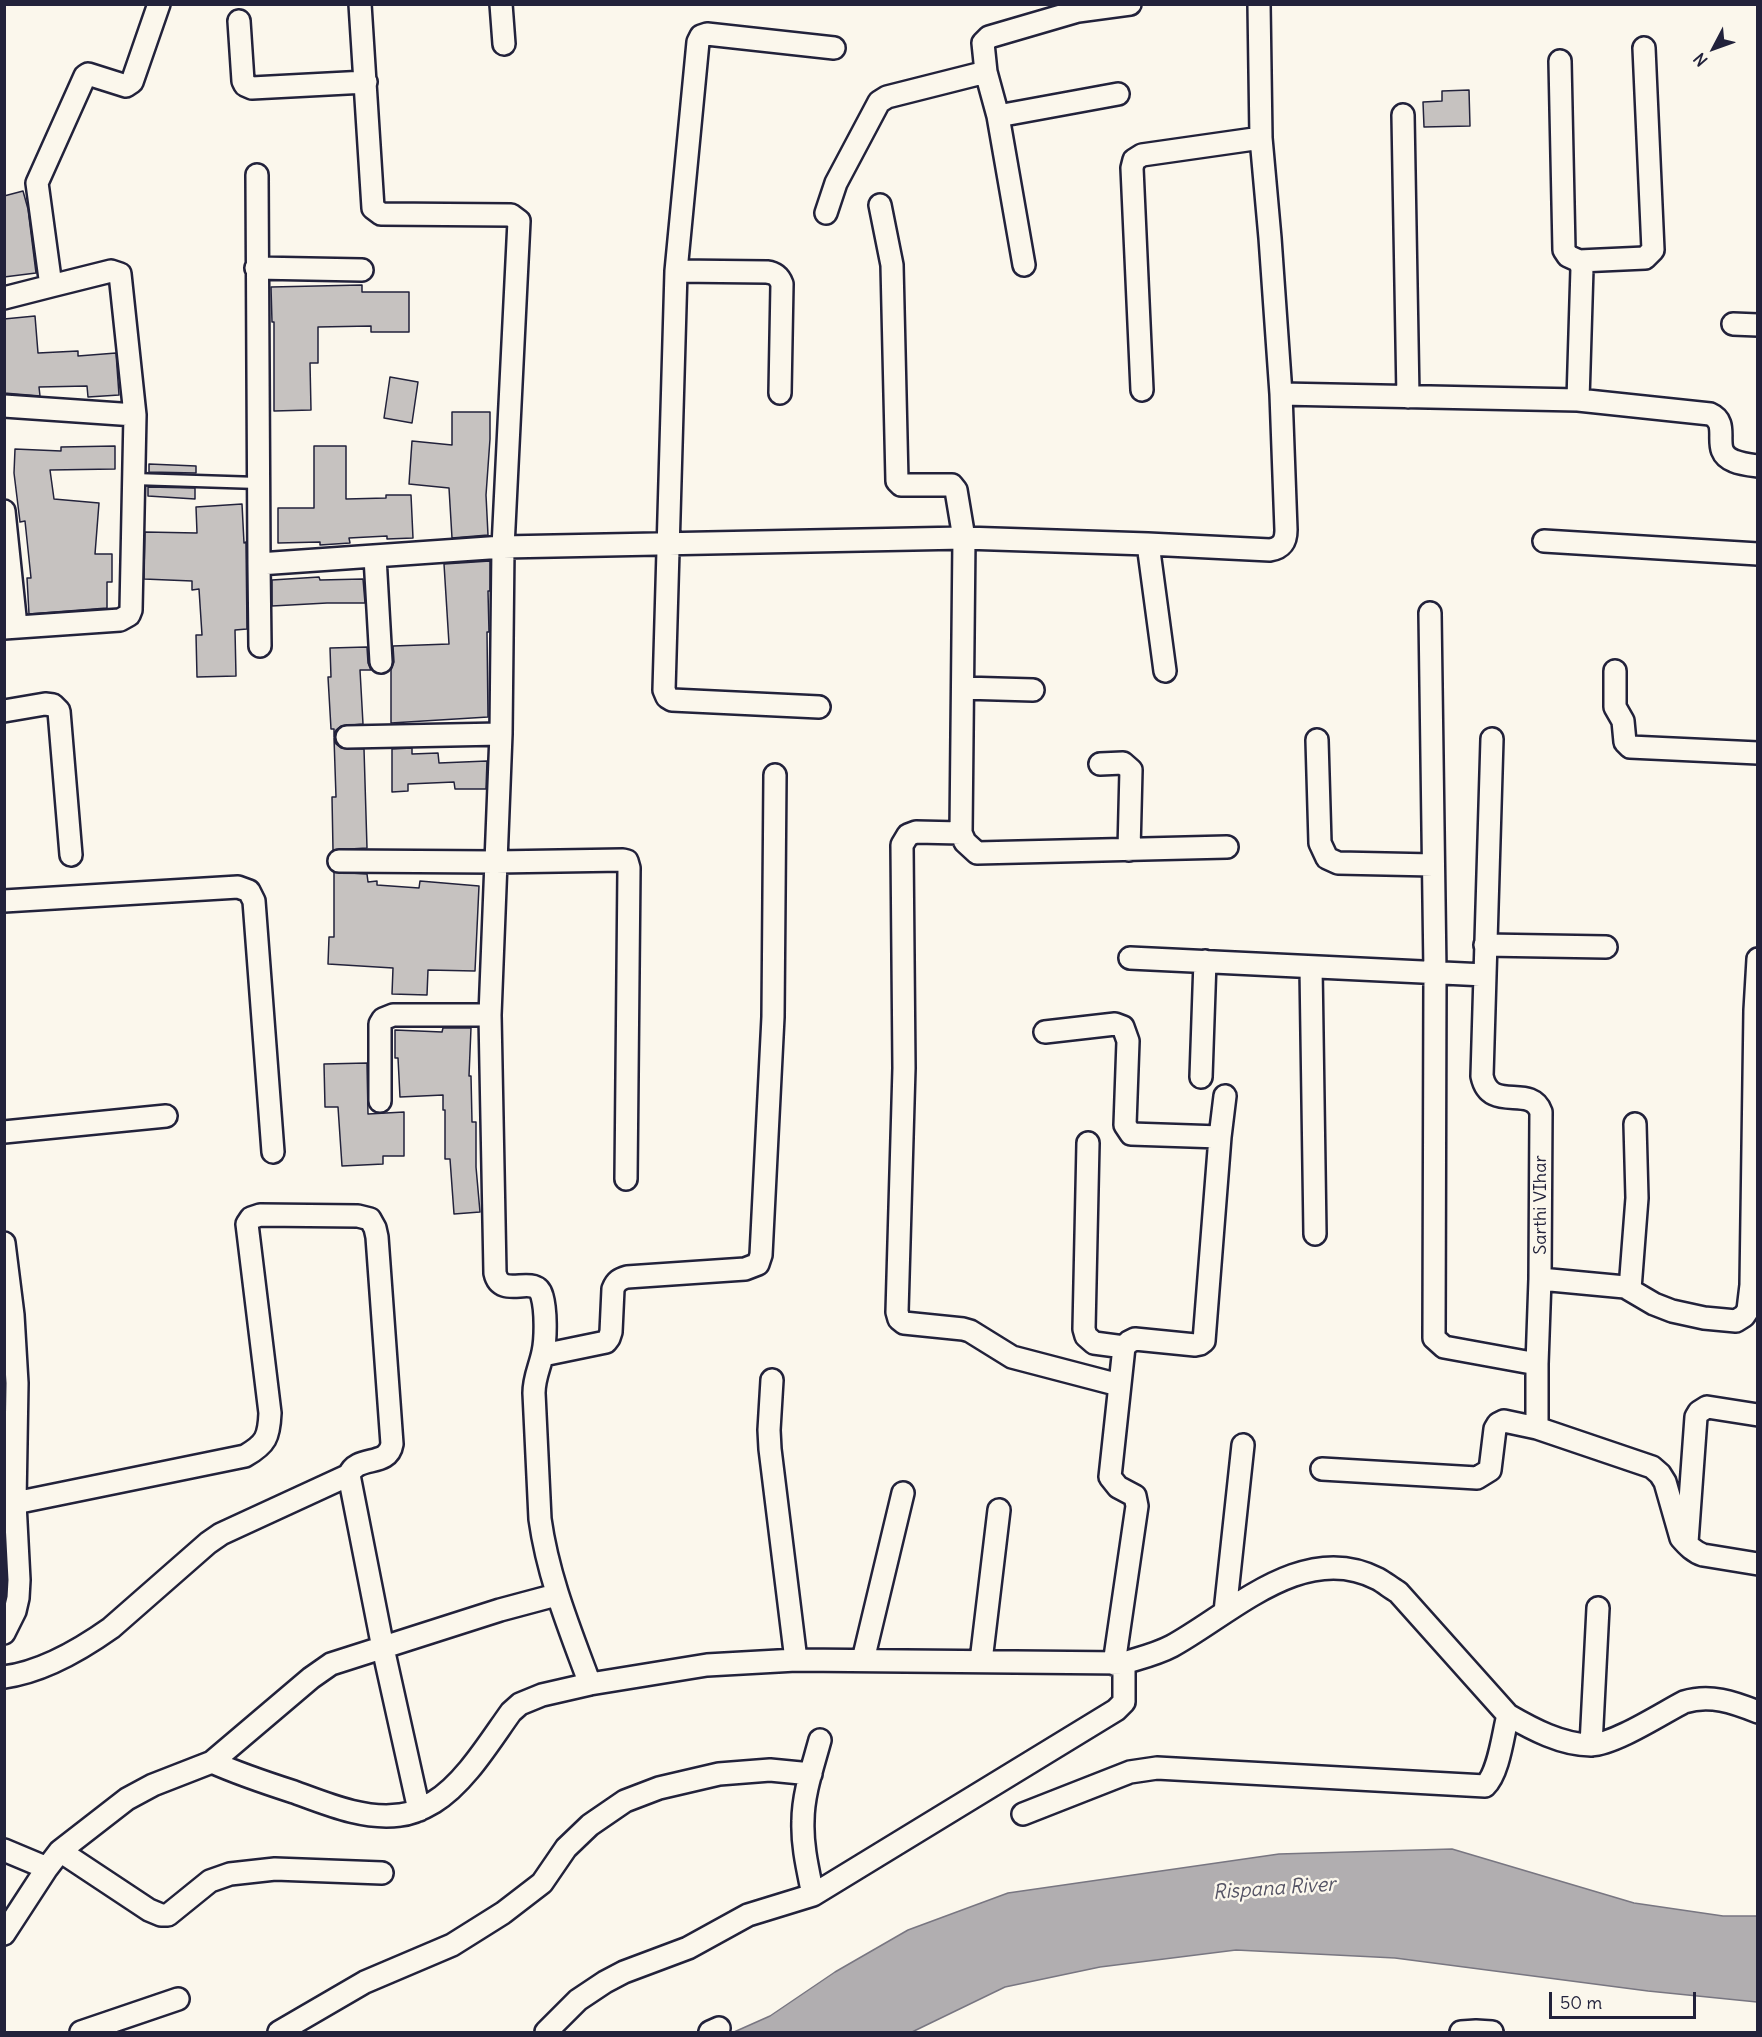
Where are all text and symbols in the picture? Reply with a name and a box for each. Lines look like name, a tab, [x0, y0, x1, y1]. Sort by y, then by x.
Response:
north arrow	[1684, 18, 1744, 78]
text: N	[1689, 49, 1712, 71]
street label: Sarthi VIhar	[1530, 1155, 1552, 1255]
water label: Rispana River	[1212, 1873, 1336, 1905]
scale bar	[1552, 1980, 1699, 2018]
text: 50 m	[1560, 1991, 1602, 2014]

